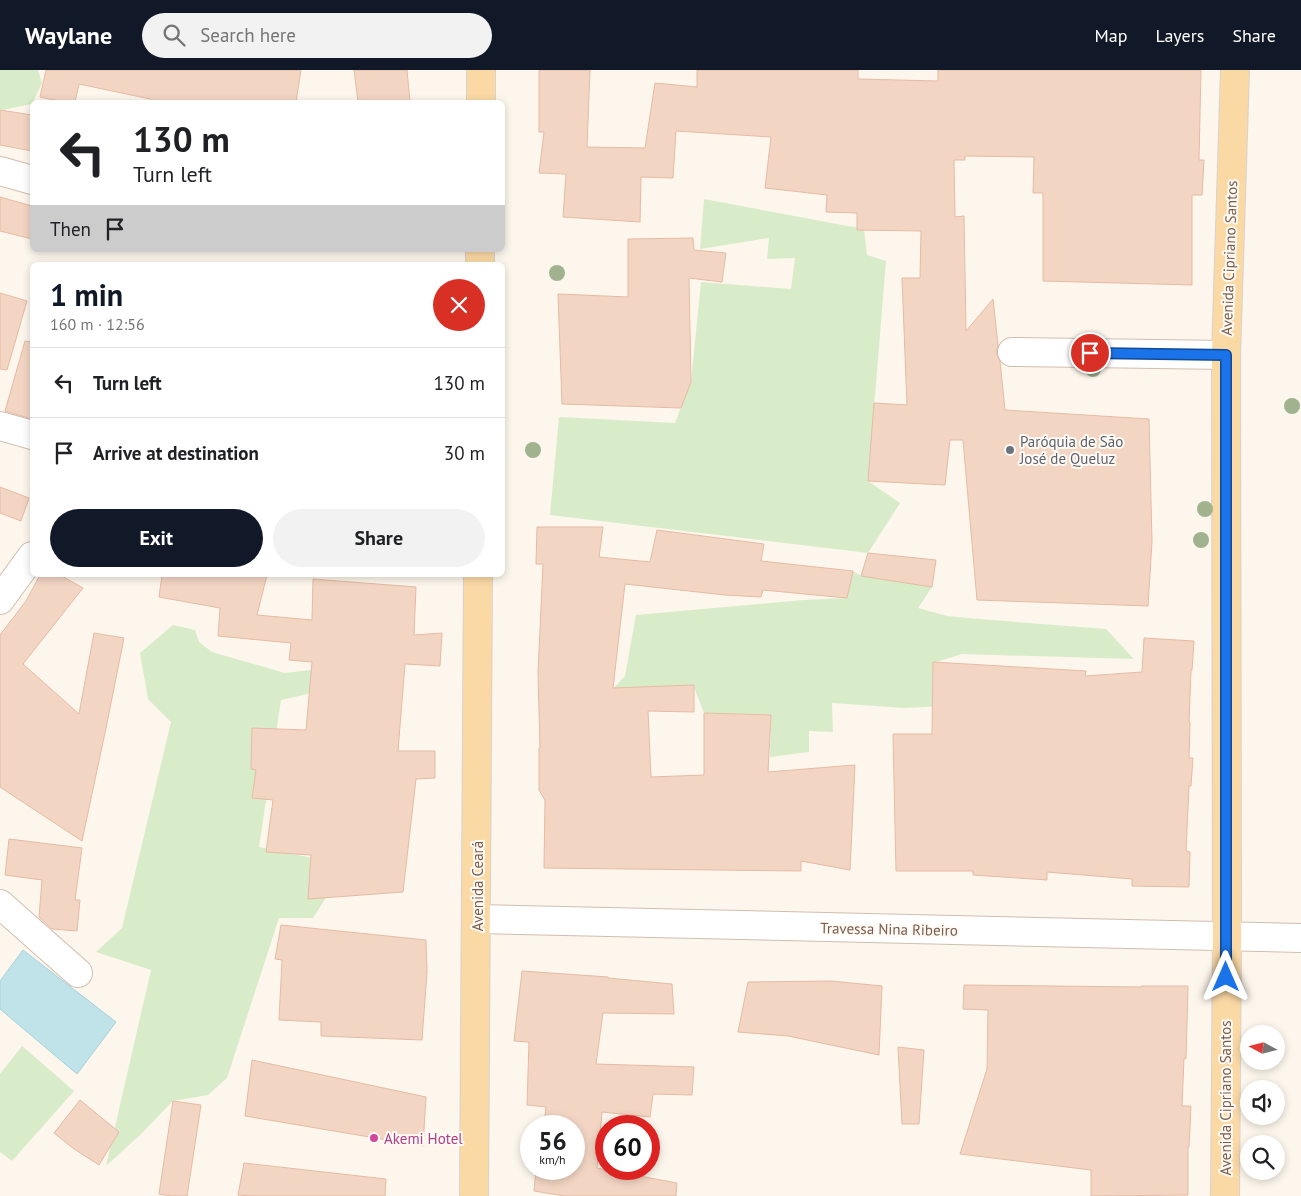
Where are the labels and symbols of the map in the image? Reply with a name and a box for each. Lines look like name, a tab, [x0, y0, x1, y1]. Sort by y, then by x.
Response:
street label: Avenida Cipriano Santos	[1217, 180, 1241, 336]
pin	[1069, 332, 1111, 374]
place label: Paróquia de São José de Queluz	[1019, 432, 1123, 468]
marker: Paróquia de São José de Queluz	[1004, 444, 1016, 456]
street label: Avenida Ceará	[468, 841, 487, 931]
street label: Travessa Nina Ribeiro	[820, 918, 958, 940]
position arrow	[1199, 950, 1251, 1002]
street label: Avenida Cipriano Santos	[1216, 1020, 1235, 1176]
north arrow	[1240, 1025, 1285, 1070]
speed limit sign: 60	[595, 1115, 660, 1180]
place label: Akemi Hotel	[384, 1129, 463, 1148]
marker: Akemi Hotel	[368, 1132, 380, 1144]

